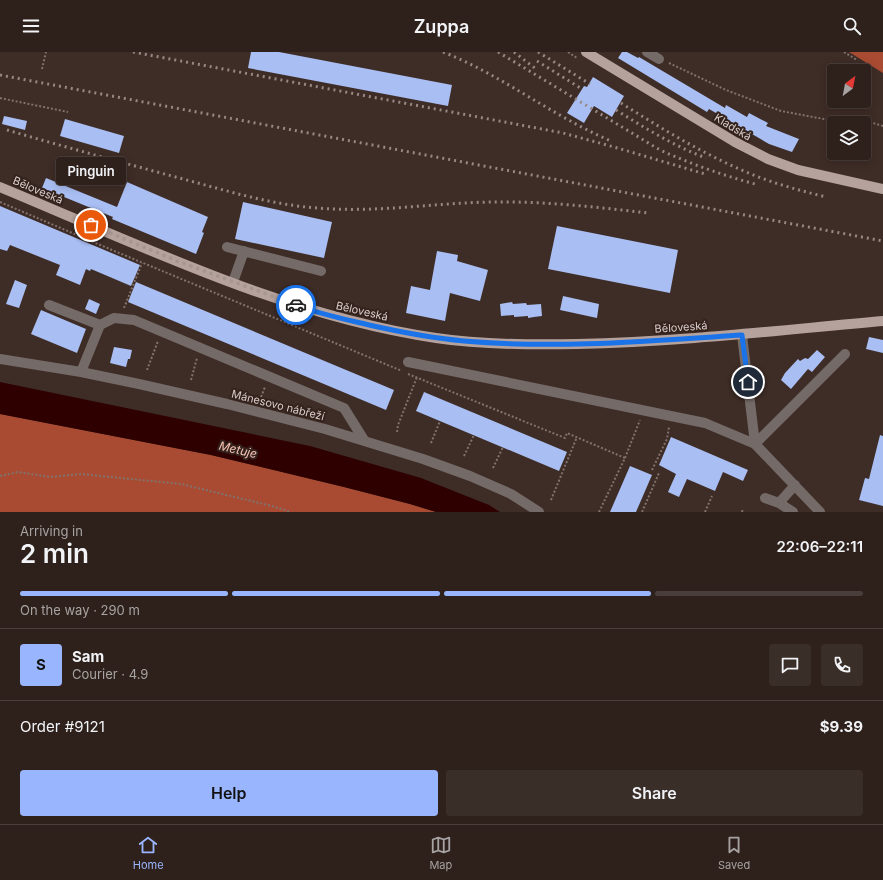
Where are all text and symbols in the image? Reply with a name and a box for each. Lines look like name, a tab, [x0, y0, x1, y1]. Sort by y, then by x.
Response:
icon: menu	[20, 15, 42, 37]
icon: search	[841, 15, 863, 37]
text: Zuppa	[414, 16, 469, 37]
north arrow	[827, 64, 871, 108]
map controls	[827, 64, 871, 160]
street label: Kladská	[712, 110, 754, 144]
button: layers	[827, 116, 871, 160]
callout: Pinguin	[56, 157, 126, 185]
text: Pinguin	[67, 163, 115, 179]
street label: Běloveská	[11, 173, 65, 207]
pin	[74, 208, 108, 242]
icon: bag	[80, 214, 102, 236]
courier	[276, 285, 316, 325]
icon: car	[285, 294, 307, 316]
street label: Běloveská	[335, 298, 389, 324]
street label: Běloveská	[654, 318, 708, 336]
pin	[731, 365, 765, 399]
icon: home	[737, 371, 759, 393]
street label: Mánesovo nábřeží	[230, 387, 326, 423]
water label: Metuje	[218, 438, 259, 461]
text: Arriving in	[20, 523, 83, 539]
text: 22:06–22:11	[776, 537, 863, 556]
text: 2 min	[20, 538, 89, 569]
text: On the way · 290 m	[20, 602, 140, 618]
button: chat	[769, 644, 811, 686]
button: phone	[821, 644, 863, 686]
text: Sam	[72, 647, 104, 666]
text: S	[36, 655, 46, 674]
text: Courier · 4.9	[72, 666, 148, 682]
text: Order #9121	[20, 717, 105, 736]
text: $9.39	[820, 717, 863, 736]
button: Help	[20, 770, 438, 816]
button: Share	[446, 770, 863, 816]
tab: Home	[133, 834, 164, 872]
tab: Map	[429, 834, 452, 872]
tab: Saved	[718, 834, 750, 872]

